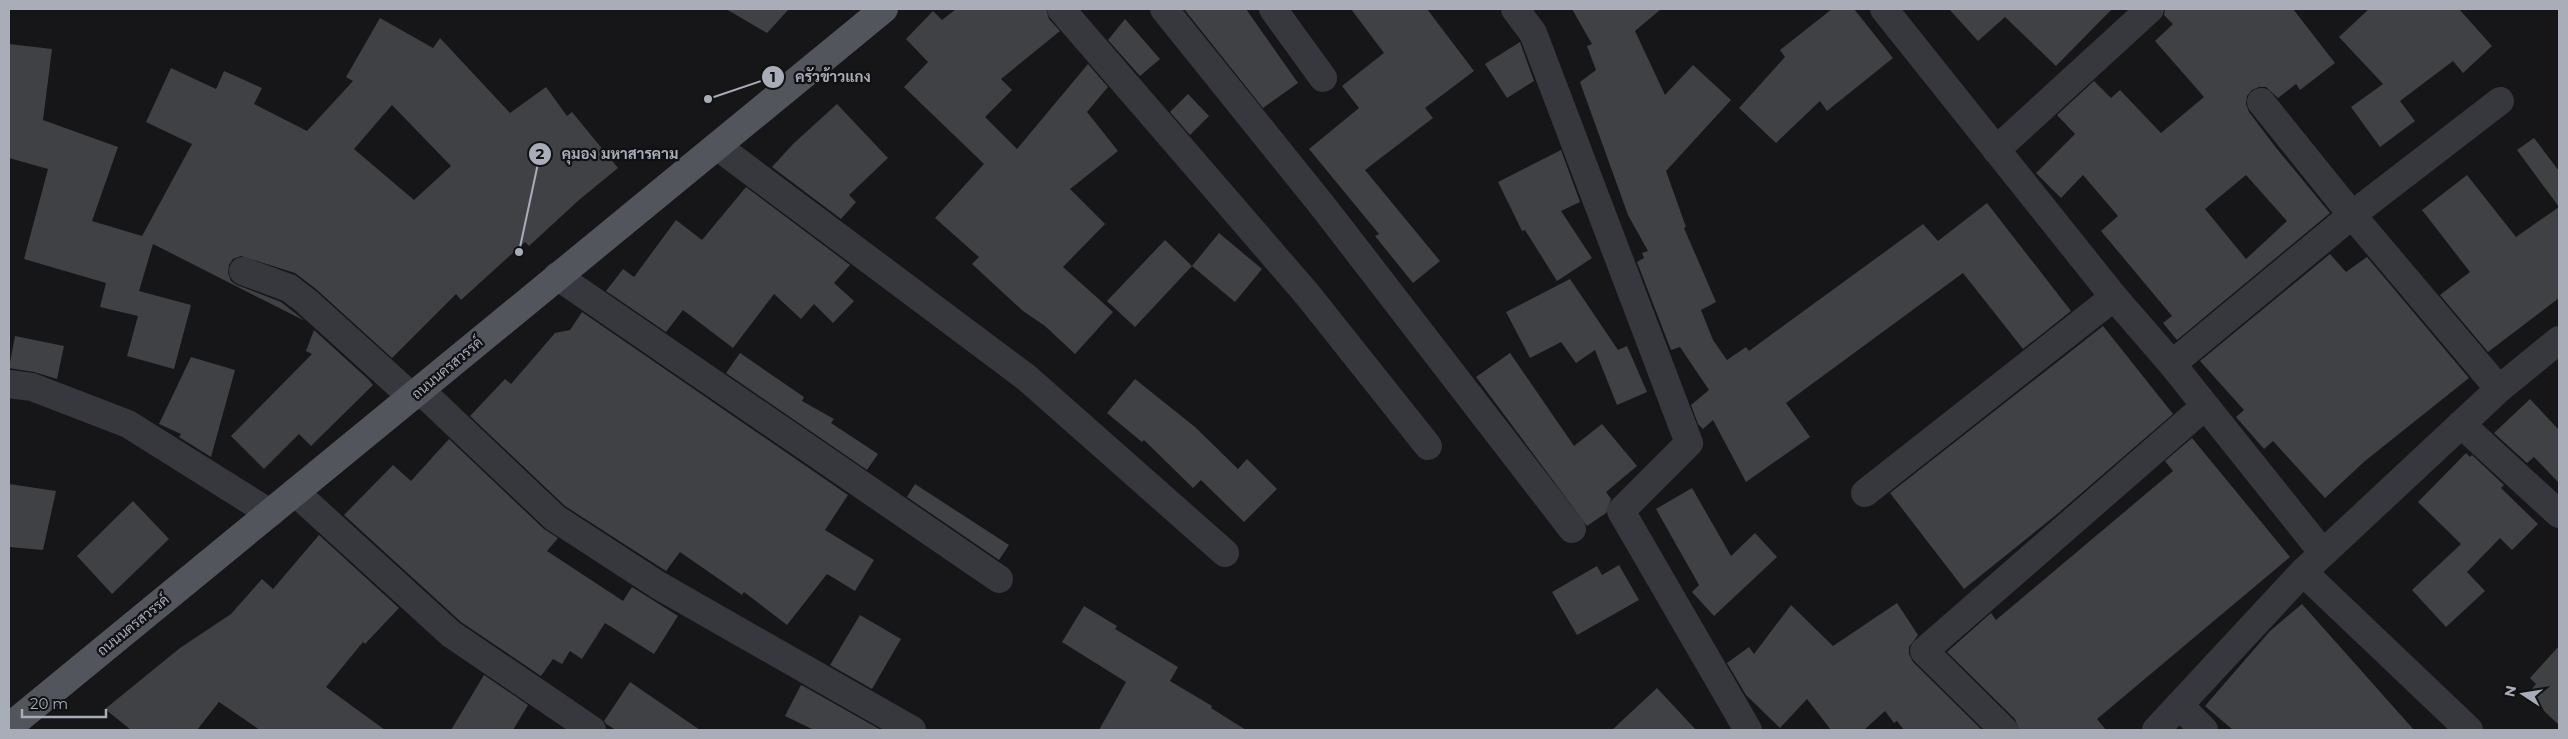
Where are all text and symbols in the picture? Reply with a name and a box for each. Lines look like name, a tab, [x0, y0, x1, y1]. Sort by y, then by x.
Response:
callout: ครัวข้าวแกง	[761, 62, 881, 92]
text: 1	[770, 67, 776, 86]
text: ครัวข้าวแกง	[795, 67, 871, 86]
callout: คุมอง มหาสารคาม	[527, 139, 689, 169]
text: 2	[536, 144, 545, 163]
text: คุมอง มหาสารคาม	[562, 144, 678, 165]
street label: ถนนนครสวรรค์	[408, 333, 486, 403]
street label: ถนนนครสวรรค์	[93, 591, 173, 659]
north arrow	[2498, 669, 2548, 719]
text: N	[2500, 684, 2520, 699]
scale bar	[22, 686, 106, 718]
text: 20 m	[30, 694, 68, 713]

